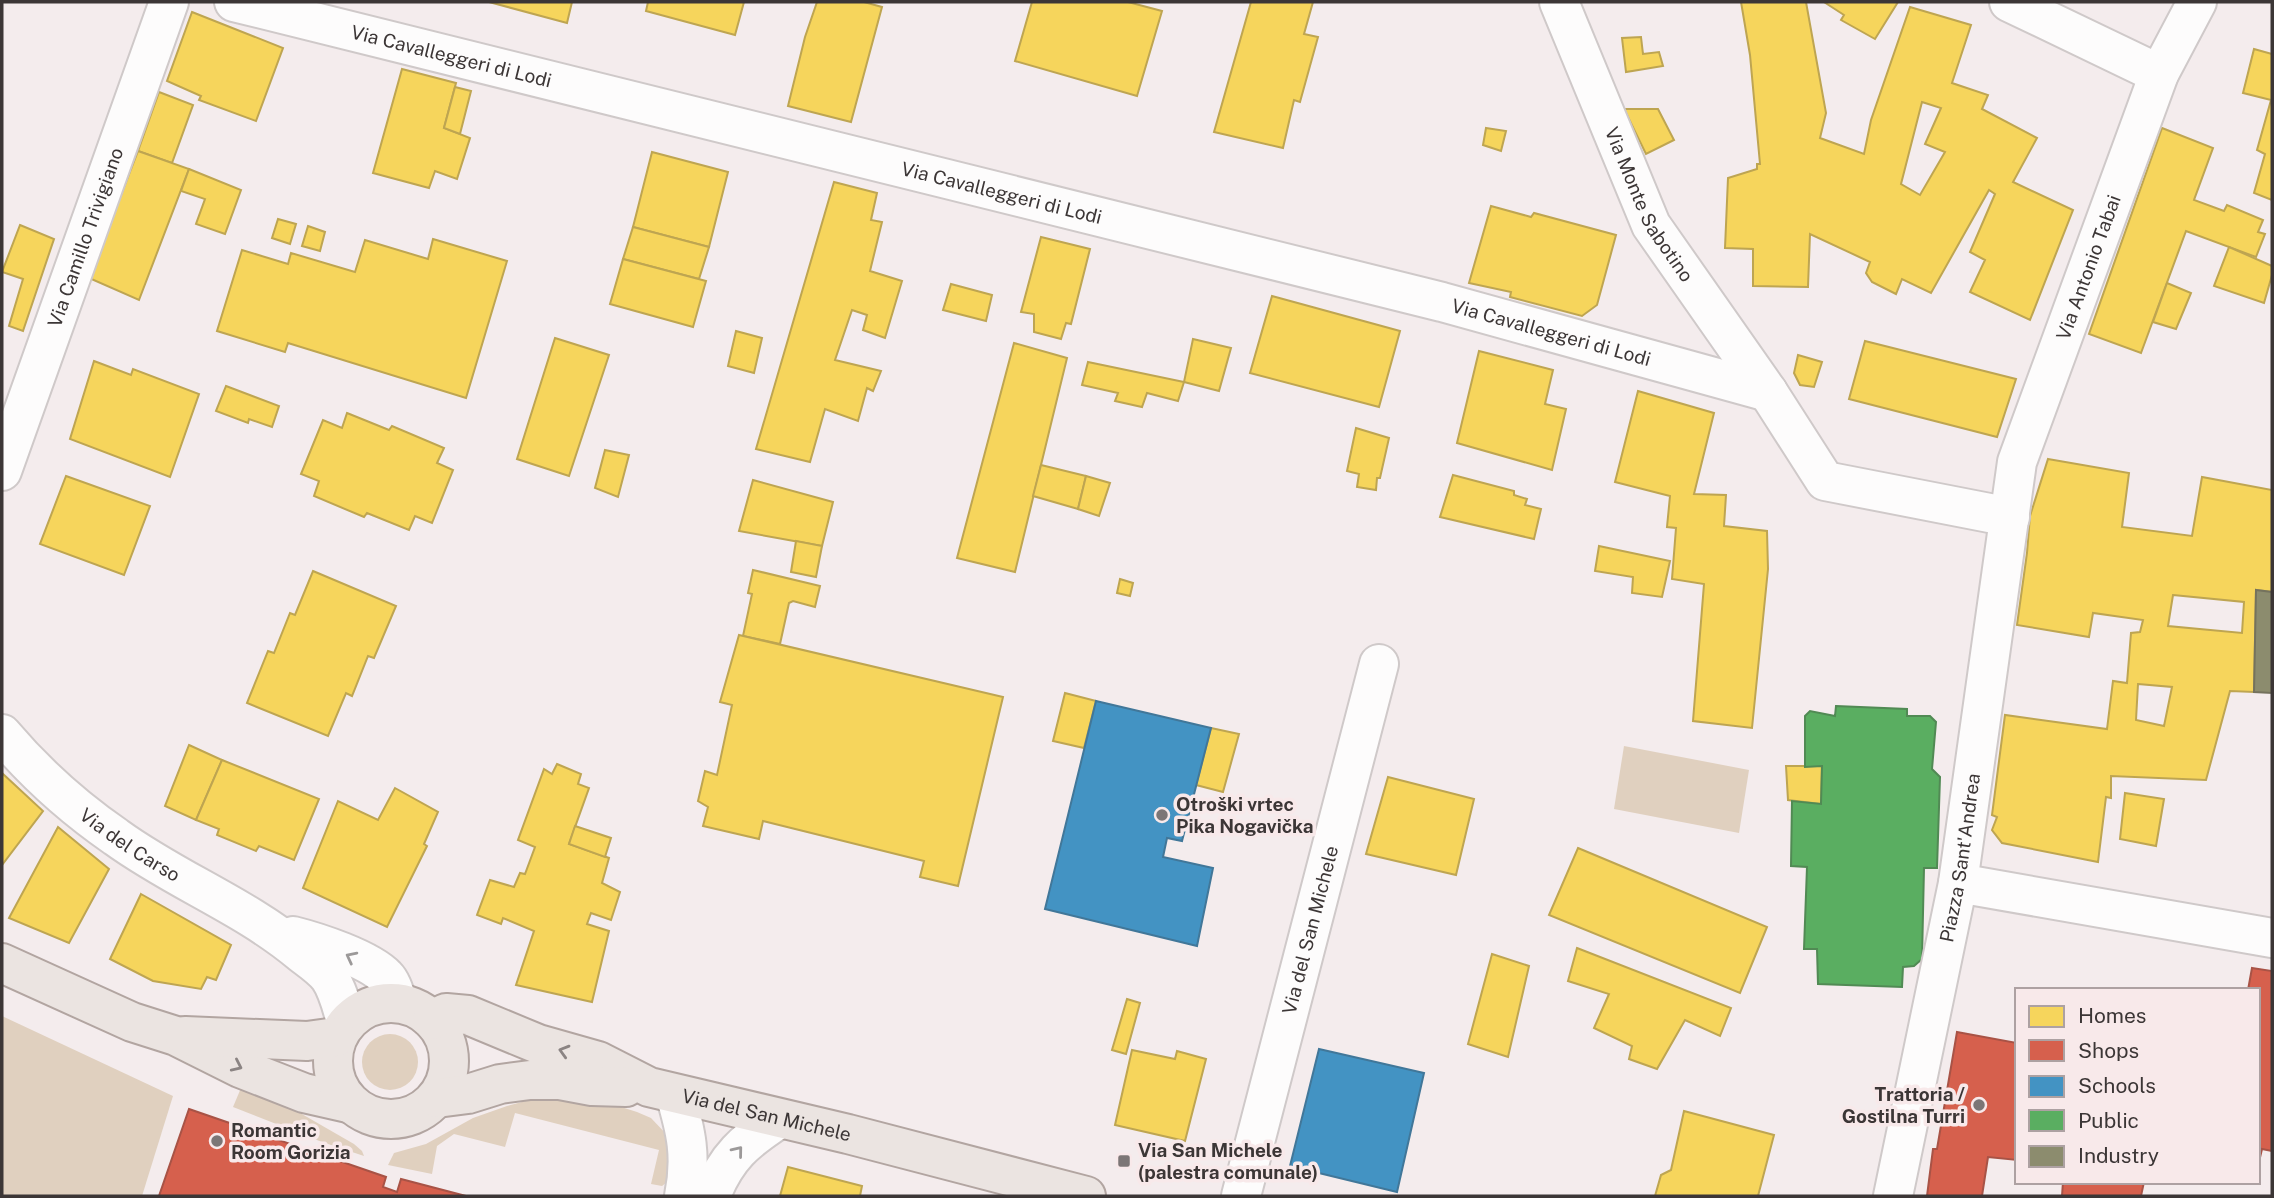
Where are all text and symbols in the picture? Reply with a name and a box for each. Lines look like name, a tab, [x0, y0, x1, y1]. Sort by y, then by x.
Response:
street label: Via Cavalleggeri di Lodi	[349, 21, 554, 91]
street label: Via Monte Sabotino	[1601, 124, 1698, 286]
street label: Via Camillo Trivigiano	[43, 145, 127, 330]
street label: Via Cavalleggeri di Lodi	[899, 157, 1104, 228]
street label: Via Antonio Tabai	[2052, 192, 2125, 343]
street label: Via Cavalleggeri di Lodi	[1449, 294, 1653, 370]
street label: Piazza Sant'Andrea	[1935, 772, 1984, 944]
place label: Otroški vrtec Pika Nogavička	[1176, 793, 1314, 837]
street label: Via del Carso	[75, 803, 184, 886]
marker: Otroški vrtec Pika Nogavička	[1154, 807, 1170, 823]
street label: Via del San Michele	[1278, 843, 1342, 1016]
one-way arrow	[346, 952, 359, 966]
legend	[2015, 988, 2260, 1184]
text: Homes	[2078, 1003, 2146, 1028]
text: Shops	[2078, 1038, 2139, 1063]
one-way arrow	[558, 1045, 570, 1060]
one-way arrow	[230, 1058, 242, 1072]
text: Schools	[2078, 1073, 2156, 1098]
place label: Trattoria / Gostilna Turri	[1842, 1083, 1965, 1127]
street label: Via del San Michele	[680, 1084, 853, 1145]
marker: Trattoria / Gostilna Turri	[1971, 1097, 1987, 1113]
text: Public	[2078, 1108, 2139, 1133]
place label: Romantic Room Gorizia	[231, 1119, 351, 1163]
marker: Romantic Room Gorizia	[209, 1133, 225, 1149]
place label: Via San Michele (palestra comunale)	[1138, 1139, 1318, 1183]
text: Industry	[2078, 1143, 2159, 1168]
one-way arrow	[730, 1147, 742, 1160]
marker: Via San Michele (palestra comunale)	[1116, 1153, 1132, 1169]

